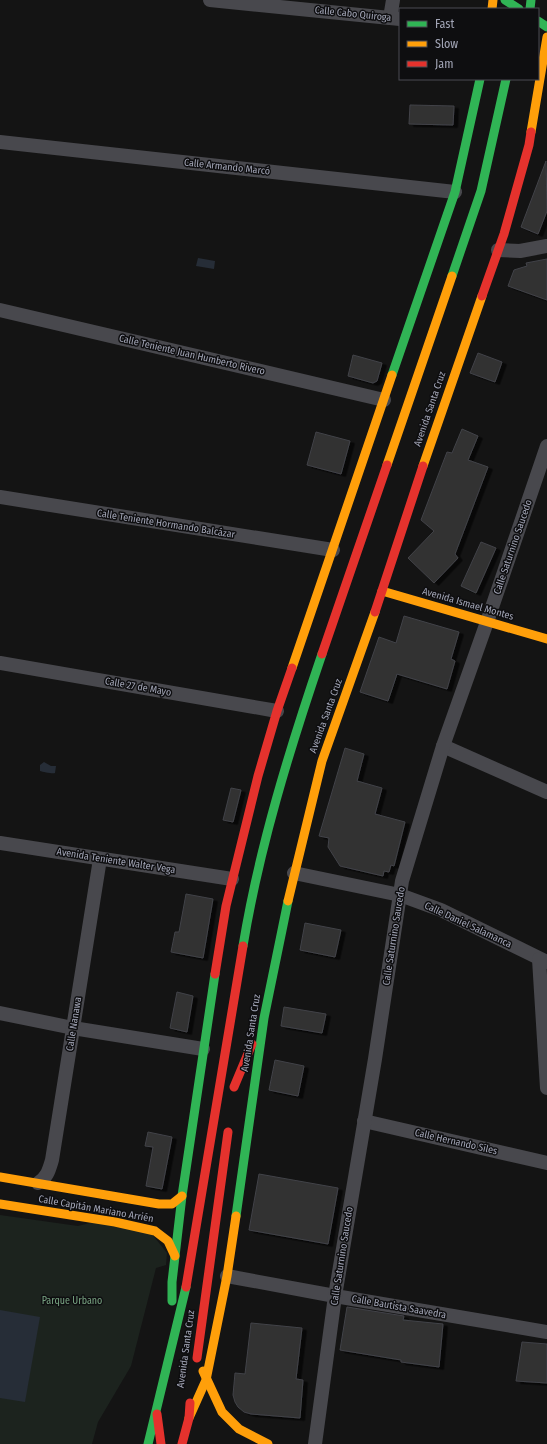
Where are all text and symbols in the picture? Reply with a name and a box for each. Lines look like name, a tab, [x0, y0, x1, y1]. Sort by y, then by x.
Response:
street label: Calle Cabo Quiroga	[314, 4, 392, 24]
legend	[399, 8, 539, 80]
text: Fast	[435, 17, 454, 31]
text: Slow	[435, 37, 458, 51]
text: Jam	[435, 57, 453, 71]
street label: Calle Armando Marcó	[183, 157, 271, 177]
street label: Calle Teniente Juan Humberto Rivero	[118, 332, 266, 378]
street label: Avenida Santa Cruz	[412, 370, 448, 448]
street label: Calle Saturnino Saucedo	[491, 498, 535, 596]
street label: Calle Teniente Hormando Balcázar	[96, 507, 236, 541]
street label: Avenida Ismael Montes	[421, 585, 515, 623]
street label: Calle 27 de Mayo	[104, 675, 172, 699]
street label: Avenida Santa Cruz	[307, 677, 345, 755]
street label: Avenida Teniente Walter Vega	[56, 846, 176, 876]
street label: Calle Saturnino Saucedo	[380, 886, 408, 986]
street label: Calle Daniel Salamanca	[422, 900, 514, 951]
street label: Avenida Santa Cruz	[239, 993, 263, 1073]
street label: Calle Nanawa	[64, 996, 84, 1052]
street label: Calle Hernando Síles	[413, 1126, 499, 1157]
street label: Calle Capitán Mariano Arrién	[38, 1193, 154, 1225]
street label: Calle Saturnino Saucedo	[328, 1206, 356, 1306]
street label: Calle Bautista Saavedra	[351, 1293, 447, 1321]
park label: Parque Urbano	[42, 1295, 102, 1307]
street label: Avenida Santa Cruz	[175, 1309, 197, 1389]

